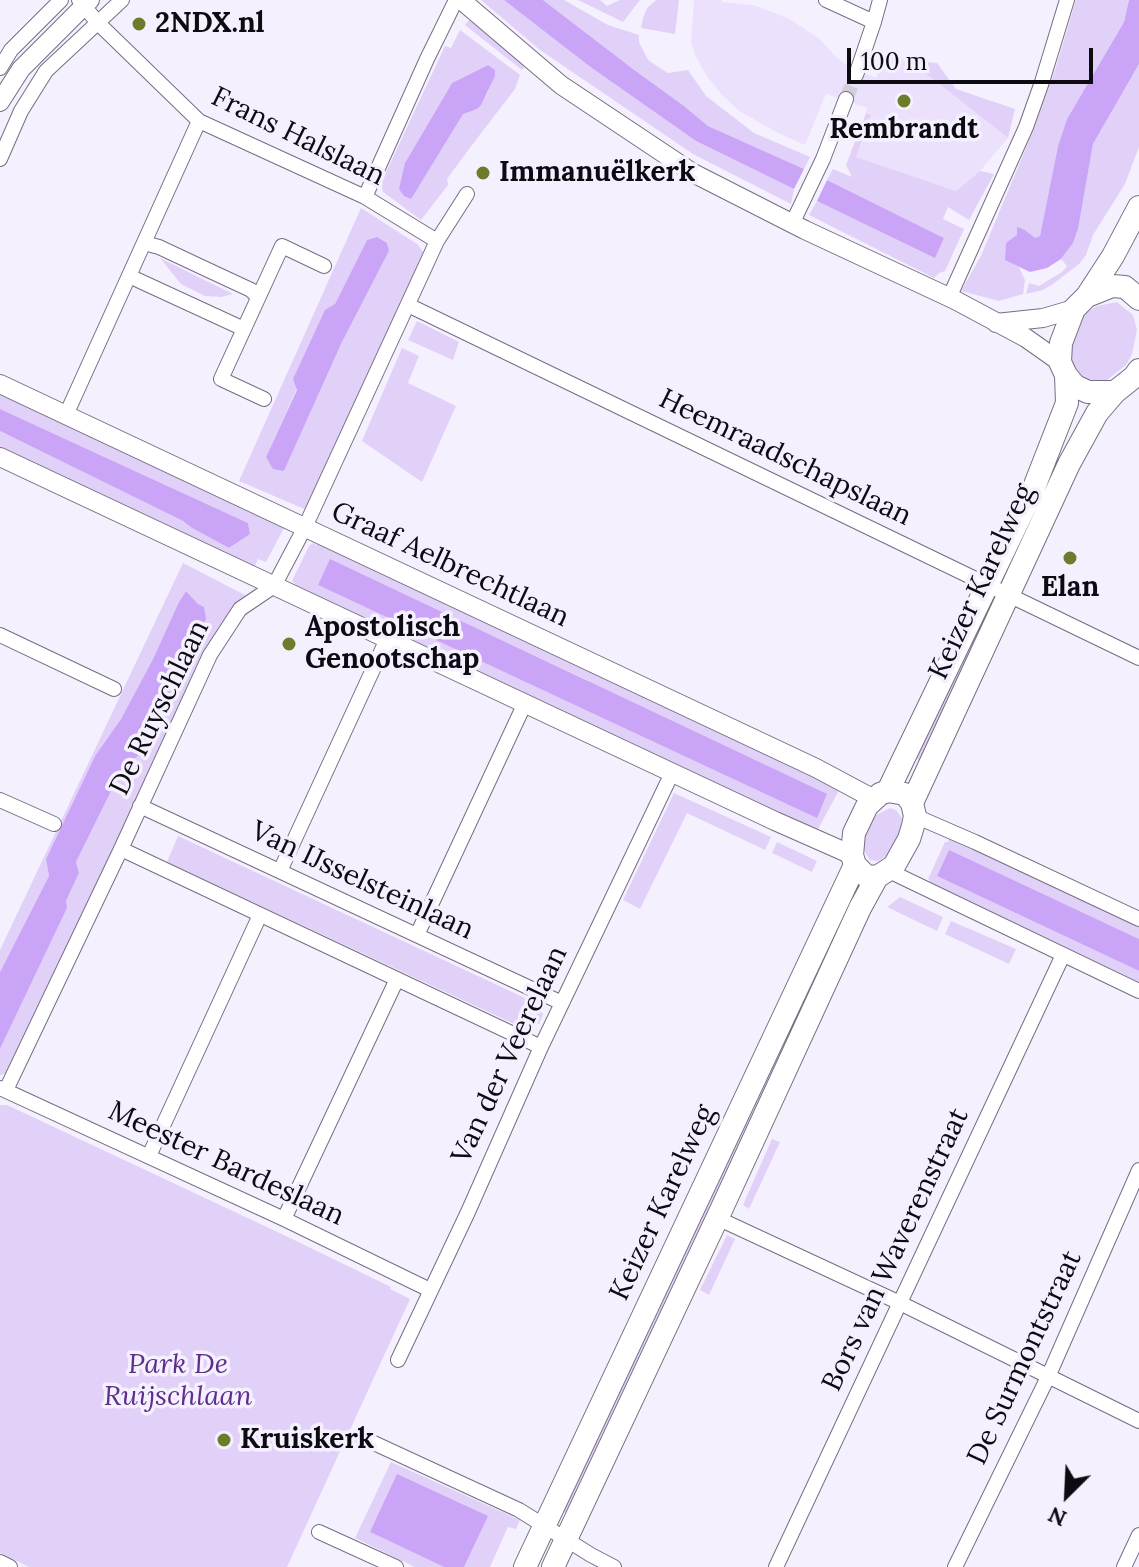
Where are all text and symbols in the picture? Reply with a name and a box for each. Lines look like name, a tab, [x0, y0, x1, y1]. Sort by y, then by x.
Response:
place label: 2NDX.nl	[155, 7, 265, 41]
marker: 2NDX.nl	[130, 15, 148, 33]
scale bar	[851, 32, 1097, 82]
text: 100 m	[861, 46, 927, 77]
street label: Frans Halslaan	[206, 80, 390, 194]
marker: Rembrandt	[895, 92, 913, 110]
place label: Rembrandt	[829, 113, 979, 147]
place label: Immanuëlkerk	[499, 156, 695, 190]
marker: Immanuëlkerk	[474, 164, 492, 182]
street label: Heemraadschapslaan	[653, 382, 917, 534]
street label: Keizer Karelweg	[922, 479, 1042, 685]
street label: Graaf Aelbrechtlaan	[326, 495, 574, 635]
marker: Elan	[1061, 549, 1079, 567]
place label: Elan	[1041, 571, 1099, 605]
place label: Apostolisch Genootschap	[305, 611, 479, 677]
street label: De Ruyschlaan	[103, 615, 217, 801]
marker: Apostolisch Genootschap	[280, 635, 298, 653]
street label: Van IJsselsteinlaan	[245, 815, 479, 947]
street label: Van der Veerelaan	[445, 941, 575, 1169]
street label: Meester Bardeslaan	[103, 1095, 349, 1233]
street label: Keizer Karelweg	[603, 1100, 723, 1306]
street label: Bors van Waverenstraat	[816, 1103, 976, 1397]
street label: De Surmontstraat	[961, 1246, 1089, 1470]
park label: Park De Ruijschlaan	[104, 1348, 252, 1414]
place label: Kruiskerk	[240, 1423, 374, 1457]
marker: Kruiskerk	[215, 1431, 233, 1449]
north arrow	[1027, 1455, 1107, 1535]
text: N	[1044, 1501, 1071, 1533]

